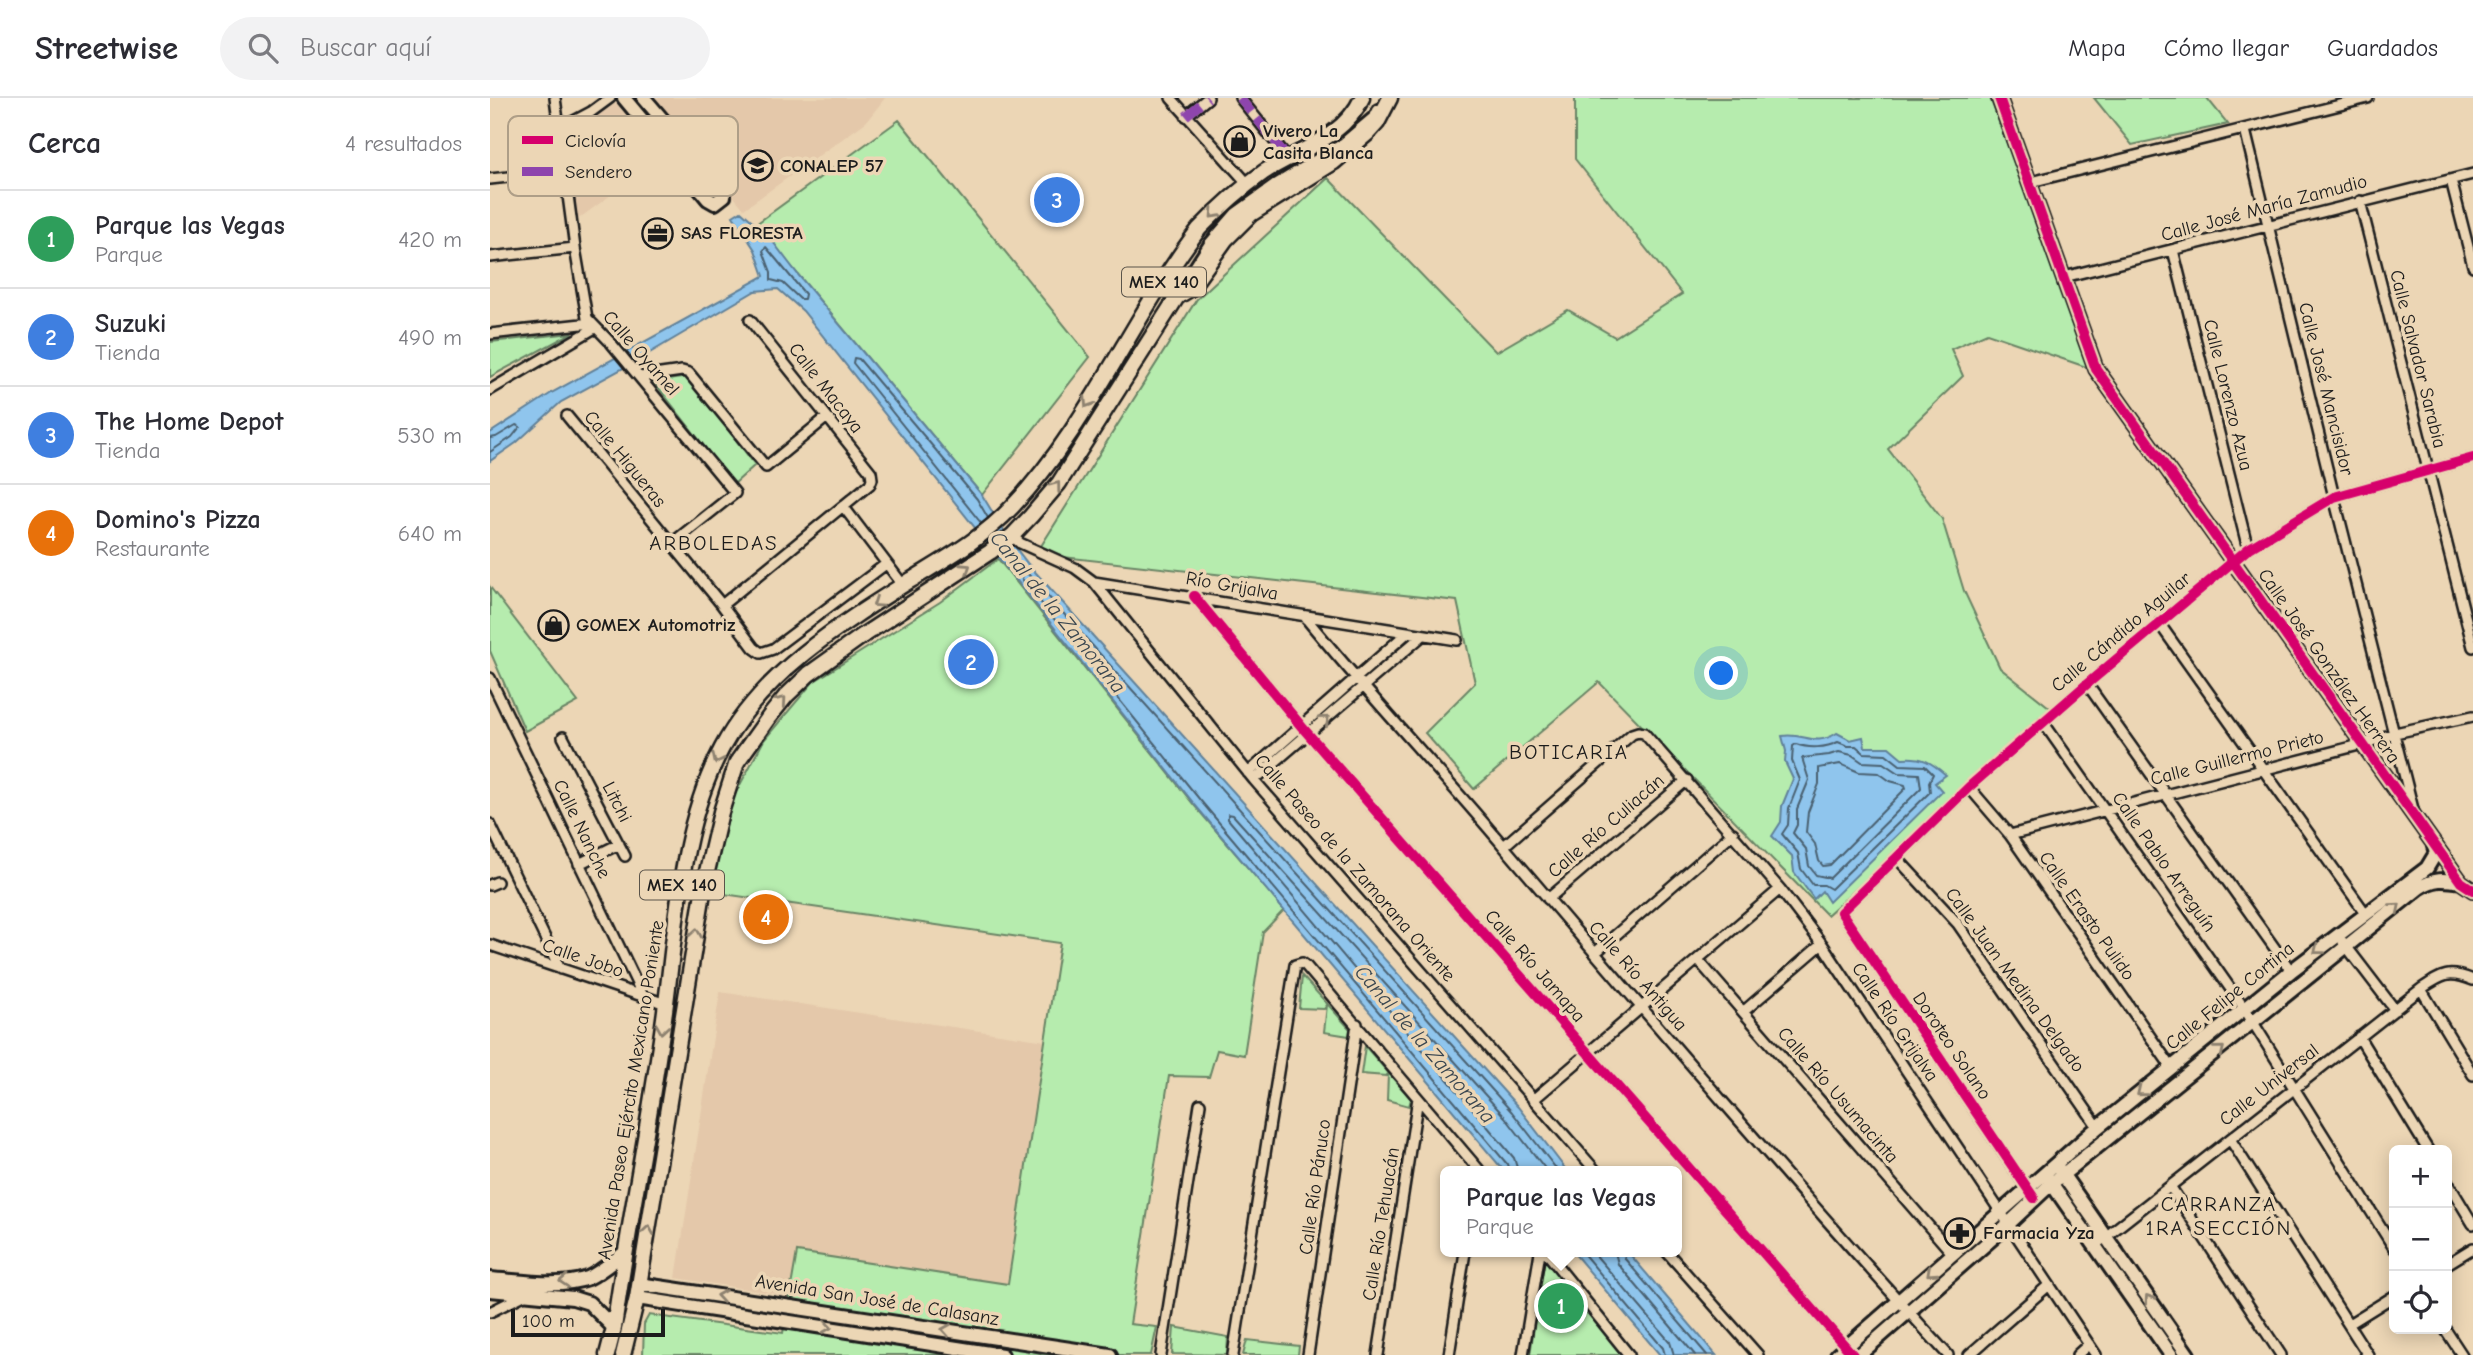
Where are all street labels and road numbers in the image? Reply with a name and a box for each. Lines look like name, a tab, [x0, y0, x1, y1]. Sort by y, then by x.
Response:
street label: Calle José María Zamudio	[2159, 170, 2369, 246]
road number: MEX 140	[1122, 267, 1206, 296]
street label: Calle Salvador Sarabia	[2385, 268, 2451, 450]
street label: Calle José Mancisidor	[2294, 300, 2358, 478]
street label: Calle Oyamel	[598, 306, 684, 400]
street label: Calle Lorenzo Azua	[2199, 317, 2257, 473]
street label: Calle Macaya	[784, 339, 868, 437]
street label: Calle Higueras	[579, 406, 671, 512]
street label: Calle José González Herrera	[2253, 564, 2405, 768]
street label: Río Grijalva	[1184, 567, 1280, 605]
street label: Calle Cándido Aguilar	[2047, 567, 2195, 697]
street label: Calle Guillermo Prieto	[2148, 726, 2326, 790]
street label: Calle Paseo de la Zamorana Oriente	[1250, 750, 1460, 986]
street label: Calle Río Culiacán	[1543, 770, 1669, 882]
street label: Calle Nanche	[549, 776, 615, 882]
street label: Litchi	[598, 778, 636, 826]
street label: Calle Pablo Arreguín	[2107, 788, 2221, 936]
street label: Calle Erasto Pulido	[2034, 847, 2140, 985]
road number: MEX 140	[640, 870, 724, 900]
street label: Calle Juan Medina Delgado	[1941, 883, 2089, 1077]
street label: Calle Río Jamapa	[1480, 905, 1590, 1027]
street label: Calle Río Antigua	[1584, 916, 1692, 1036]
street label: Avenida Paseo Ejército Mexicano Poniente	[593, 919, 669, 1261]
street label: Calle Jobo	[539, 934, 627, 982]
street label: Calle Felipe Cortina	[2161, 937, 2299, 1055]
street label: Calle Río Grijalva	[1847, 958, 1943, 1086]
street label: Doroteo Solano	[1908, 988, 1996, 1104]
street label: Calle Río Usumacinta	[1773, 1023, 1903, 1167]
street label: Calle Universal	[2215, 1039, 2323, 1131]
street label: Calle Río Pánuco	[1295, 1118, 1335, 1256]
street label: Calle Río Tehuacán	[1358, 1146, 1404, 1302]
street label: Avenida San José de Calasanz	[754, 1270, 1000, 1330]

